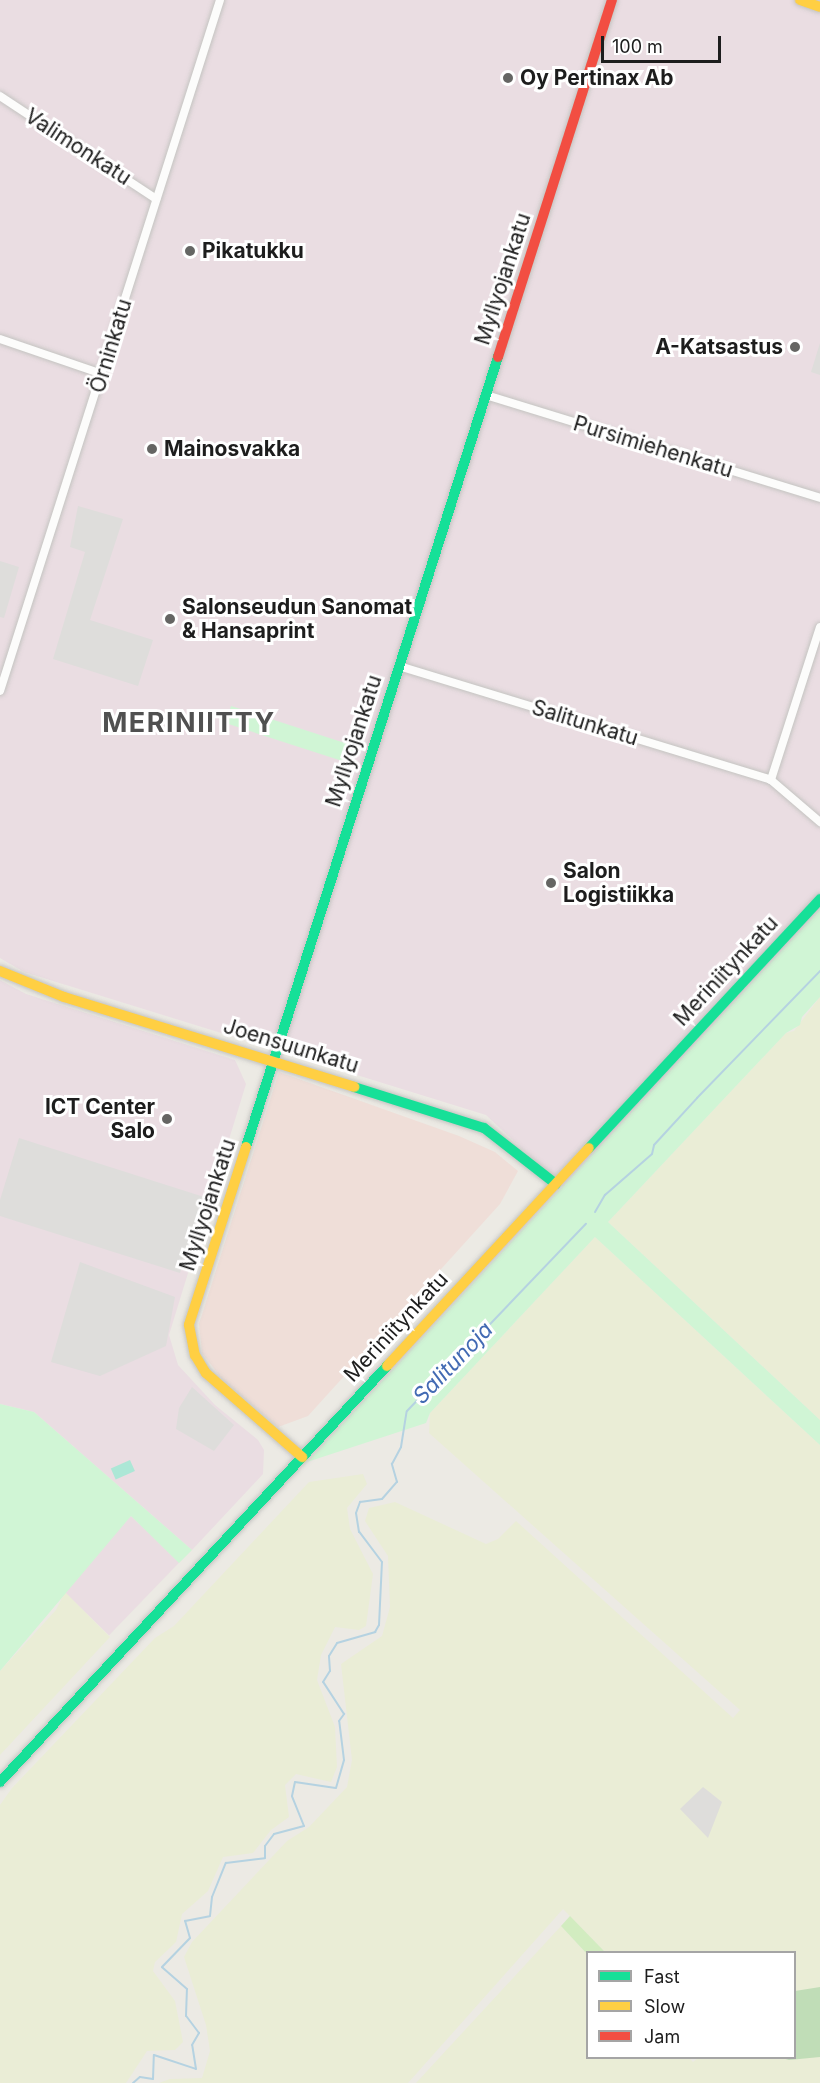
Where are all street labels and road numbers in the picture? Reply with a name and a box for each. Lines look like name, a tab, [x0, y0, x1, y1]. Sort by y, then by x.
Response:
street label: Valimonkatu	[20, 103, 136, 191]
street label: Myllyojankatu	[470, 210, 536, 348]
street label: Örninkatu	[85, 296, 137, 396]
street label: Pursimiehenkatu	[570, 411, 736, 483]
street label: Myllyojankatu	[321, 672, 387, 810]
street label: Salitunkatu	[529, 695, 641, 751]
street label: Meriniitynkatu	[669, 911, 783, 1031]
street label: Joensuunkatu	[220, 1013, 362, 1079]
street label: Myllyojankatu	[175, 1136, 241, 1274]
street label: Meriniitynkatu	[339, 1267, 453, 1387]

